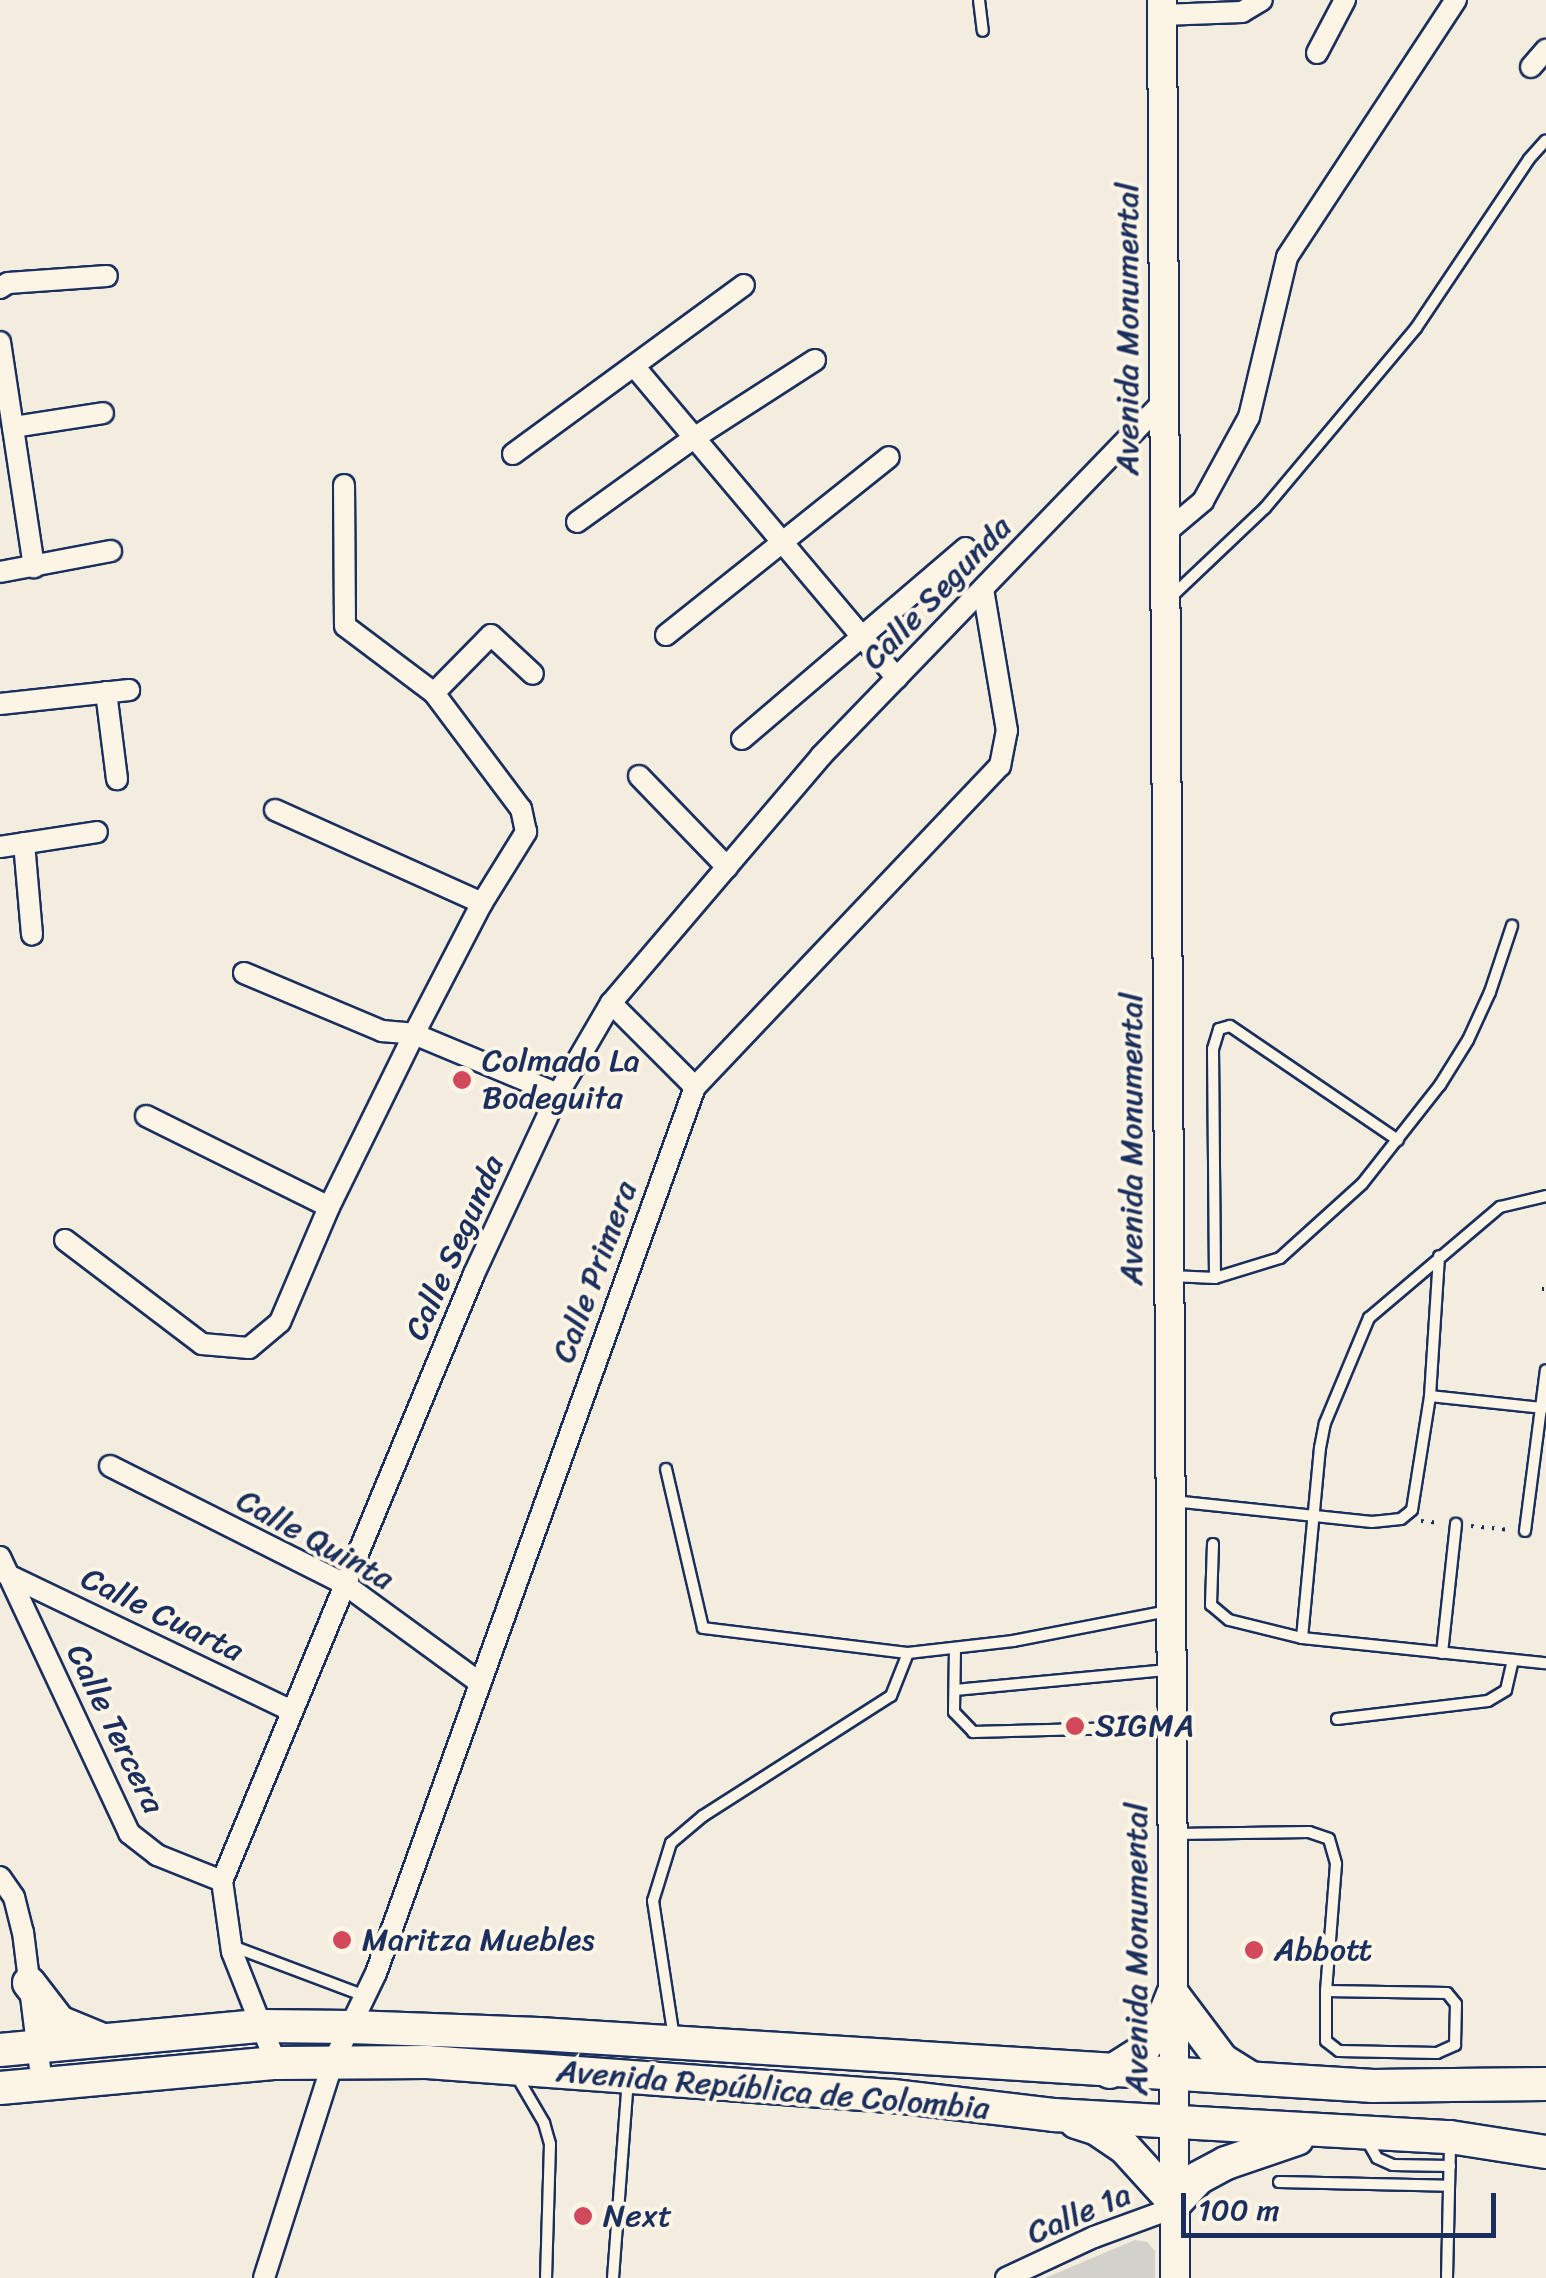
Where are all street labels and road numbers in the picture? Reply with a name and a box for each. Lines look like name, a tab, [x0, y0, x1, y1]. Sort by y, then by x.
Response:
street label: Avenida Monumental	[1109, 183, 1147, 475]
street label: Calle Segunda	[854, 508, 1020, 678]
street label: Avenida Monumental	[1113, 993, 1151, 1285]
street label: Calle Segunda	[397, 1149, 513, 1347]
street label: Calle Primera	[544, 1176, 646, 1368]
street label: Calle Quinta	[230, 1481, 400, 1599]
street label: Calle Cuarta	[75, 1559, 249, 1671]
street label: Calle Tercera	[57, 1637, 173, 1821]
street label: Avenida Monumental	[1118, 1803, 1156, 2095]
street label: Avenida República de Colombia	[555, 2052, 991, 2128]
street label: Calle 1a	[1021, 2175, 1137, 2253]

